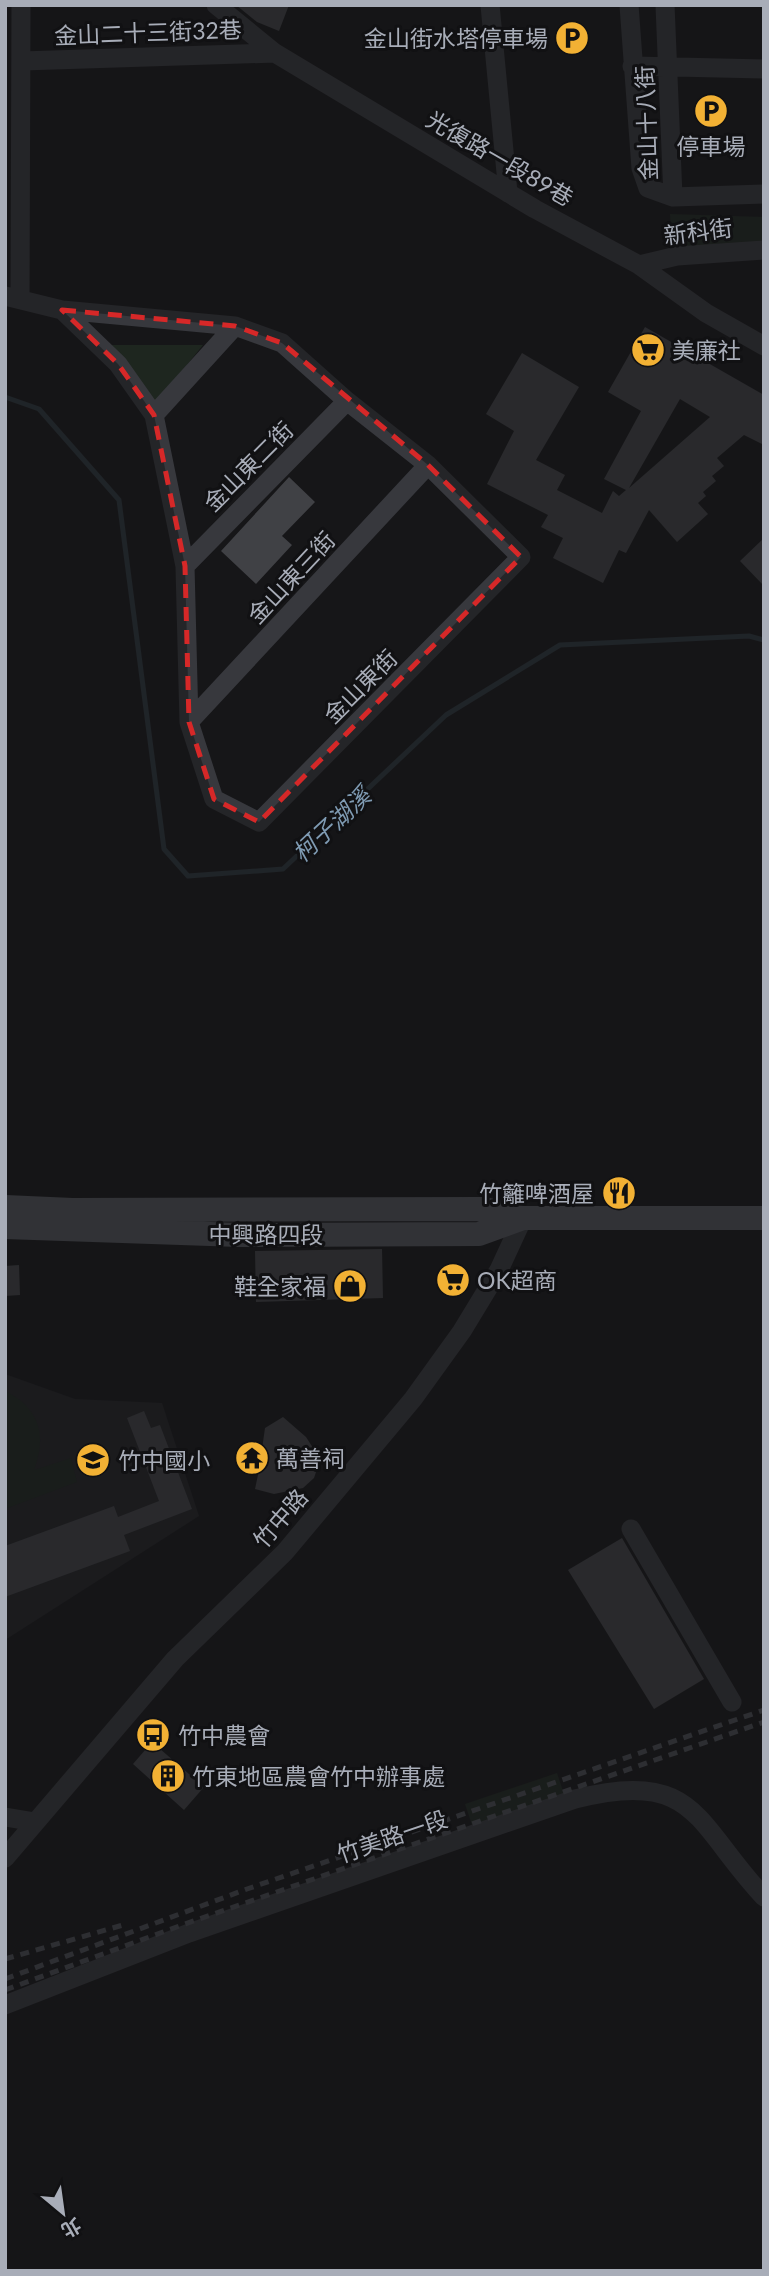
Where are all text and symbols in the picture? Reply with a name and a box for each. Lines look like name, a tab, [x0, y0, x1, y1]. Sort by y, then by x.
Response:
street label: 金山二十三街32巷	[54, 15, 242, 49]
parking icon: 金山街水塔停車場	[553, 19, 591, 57]
place label: 金山街水塔停車場	[364, 24, 548, 52]
street label: 金山十八街	[630, 65, 662, 181]
parking icon: 停車場	[692, 92, 730, 130]
street label: 光復路一段89巷	[422, 105, 578, 211]
place label: 停車場	[677, 132, 746, 160]
street label: 新科街	[662, 213, 734, 249]
supermarket icon: 美廉社	[629, 331, 667, 369]
place label: 美廉社	[672, 336, 741, 364]
street label: 金山東二街	[197, 415, 299, 517]
street label: 金山東三街	[242, 525, 340, 629]
street label: 金山東街	[318, 644, 402, 728]
water label: 柯子湖溪	[286, 779, 378, 867]
restaurant icon: 竹籬啤酒屋	[600, 1174, 638, 1212]
place label: 竹籬啤酒屋	[479, 1179, 594, 1207]
street label: 中興路四段	[209, 1220, 324, 1248]
supermarket icon: OK超商	[434, 1261, 472, 1299]
place label: OK超商	[477, 1266, 557, 1294]
shop icon: 鞋全家福	[331, 1267, 369, 1305]
place label: 鞋全家福	[234, 1272, 326, 1300]
temple icon: 萬善祠	[233, 1439, 271, 1477]
school or university icon: 竹中國小	[74, 1441, 112, 1479]
place label: 萬善祠	[276, 1444, 345, 1472]
place label: 竹中國小	[118, 1446, 210, 1474]
street label: 竹中路	[247, 1483, 313, 1553]
bus stop icon: 竹中農會	[134, 1716, 172, 1754]
place label: 竹中農會	[178, 1721, 270, 1749]
building icon: 竹東地區農會竹中辦事處	[149, 1757, 187, 1795]
place label: 竹東地區農會竹中辦事處	[192, 1762, 445, 1790]
street label: 竹美路一段	[333, 1804, 451, 1868]
north arrow	[28, 2178, 98, 2248]
text: 北	[58, 2214, 85, 2243]

